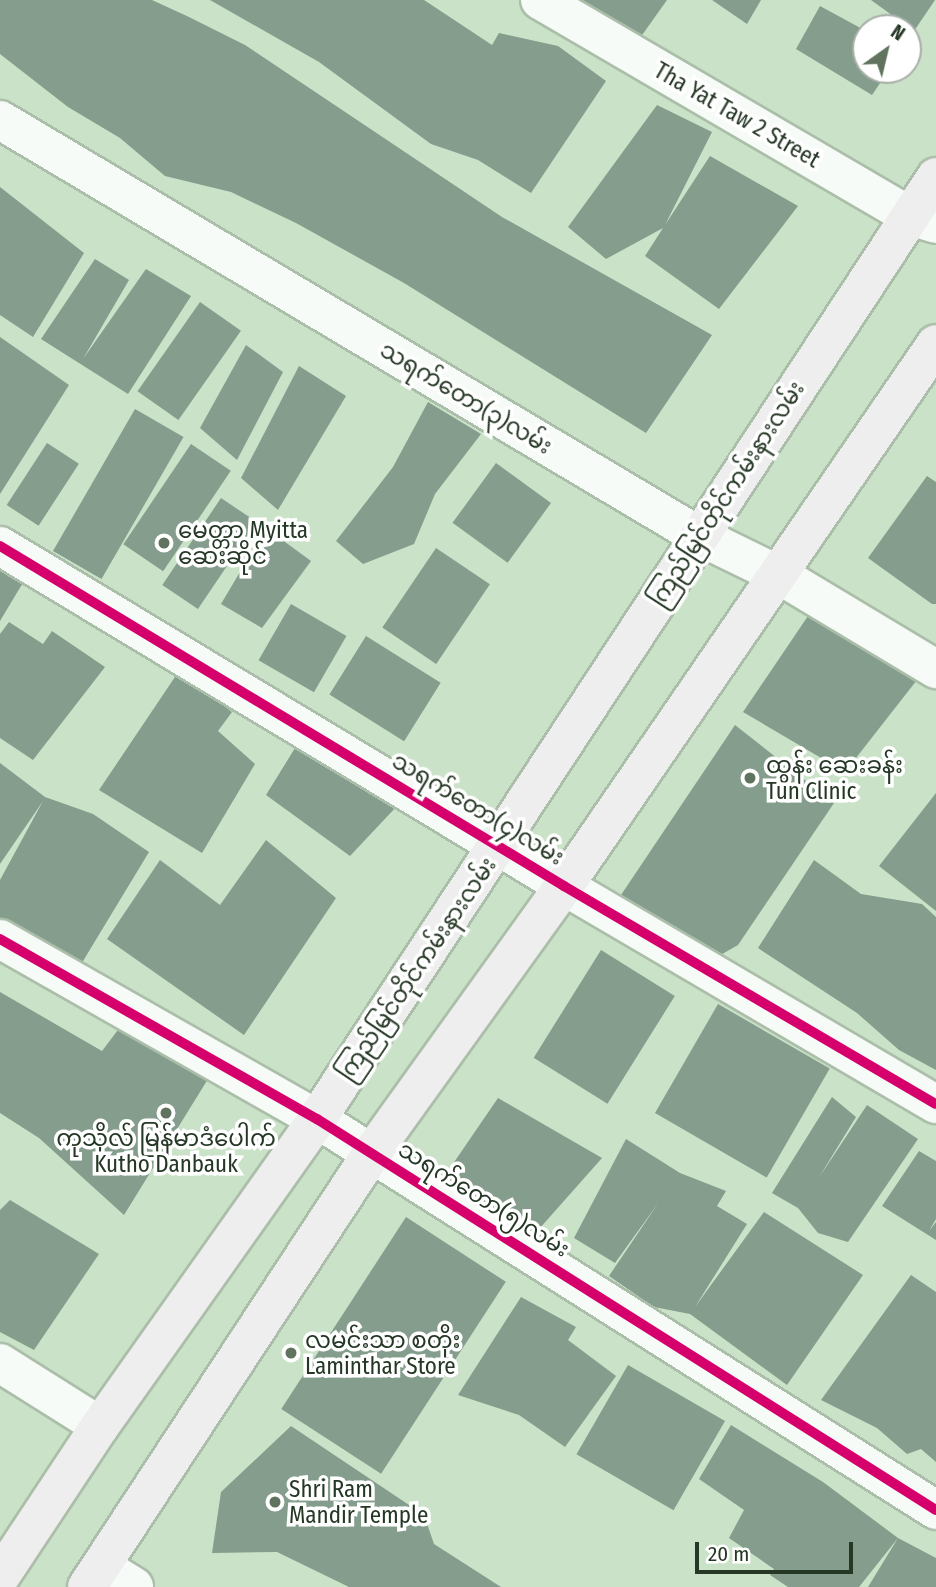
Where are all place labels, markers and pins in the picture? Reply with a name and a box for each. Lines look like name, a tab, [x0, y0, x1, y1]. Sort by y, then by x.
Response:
place label: မေတ္တာ Myitta ဆေးဆိုင်	[178, 516, 308, 570]
marker: မေတ္တာ Myitta ဆေးဆိုင်	[156, 535, 172, 551]
place label: ထွန်း ဆေးခန်း Tun Clinic	[766, 751, 903, 805]
marker: ထွန်း ဆေးခန်း Tun Clinic	[740, 768, 760, 788]
marker: ကုသိုလ် မြန်မာဒံပေါက် Kutho Danbauk	[158, 1105, 174, 1121]
place label: ကုသိုလ် မြန်မာဒံပေါက် Kutho Danbauk	[56, 1124, 276, 1178]
place label: လမင်းသာ စတိုး Laminthar Store	[305, 1326, 460, 1380]
marker: လမင်းသာ စတိုး Laminthar Store	[283, 1345, 299, 1361]
place label: Shri Ram Mandir Temple	[289, 1475, 428, 1529]
marker: Shri Ram Mandir Temple	[267, 1494, 283, 1510]

